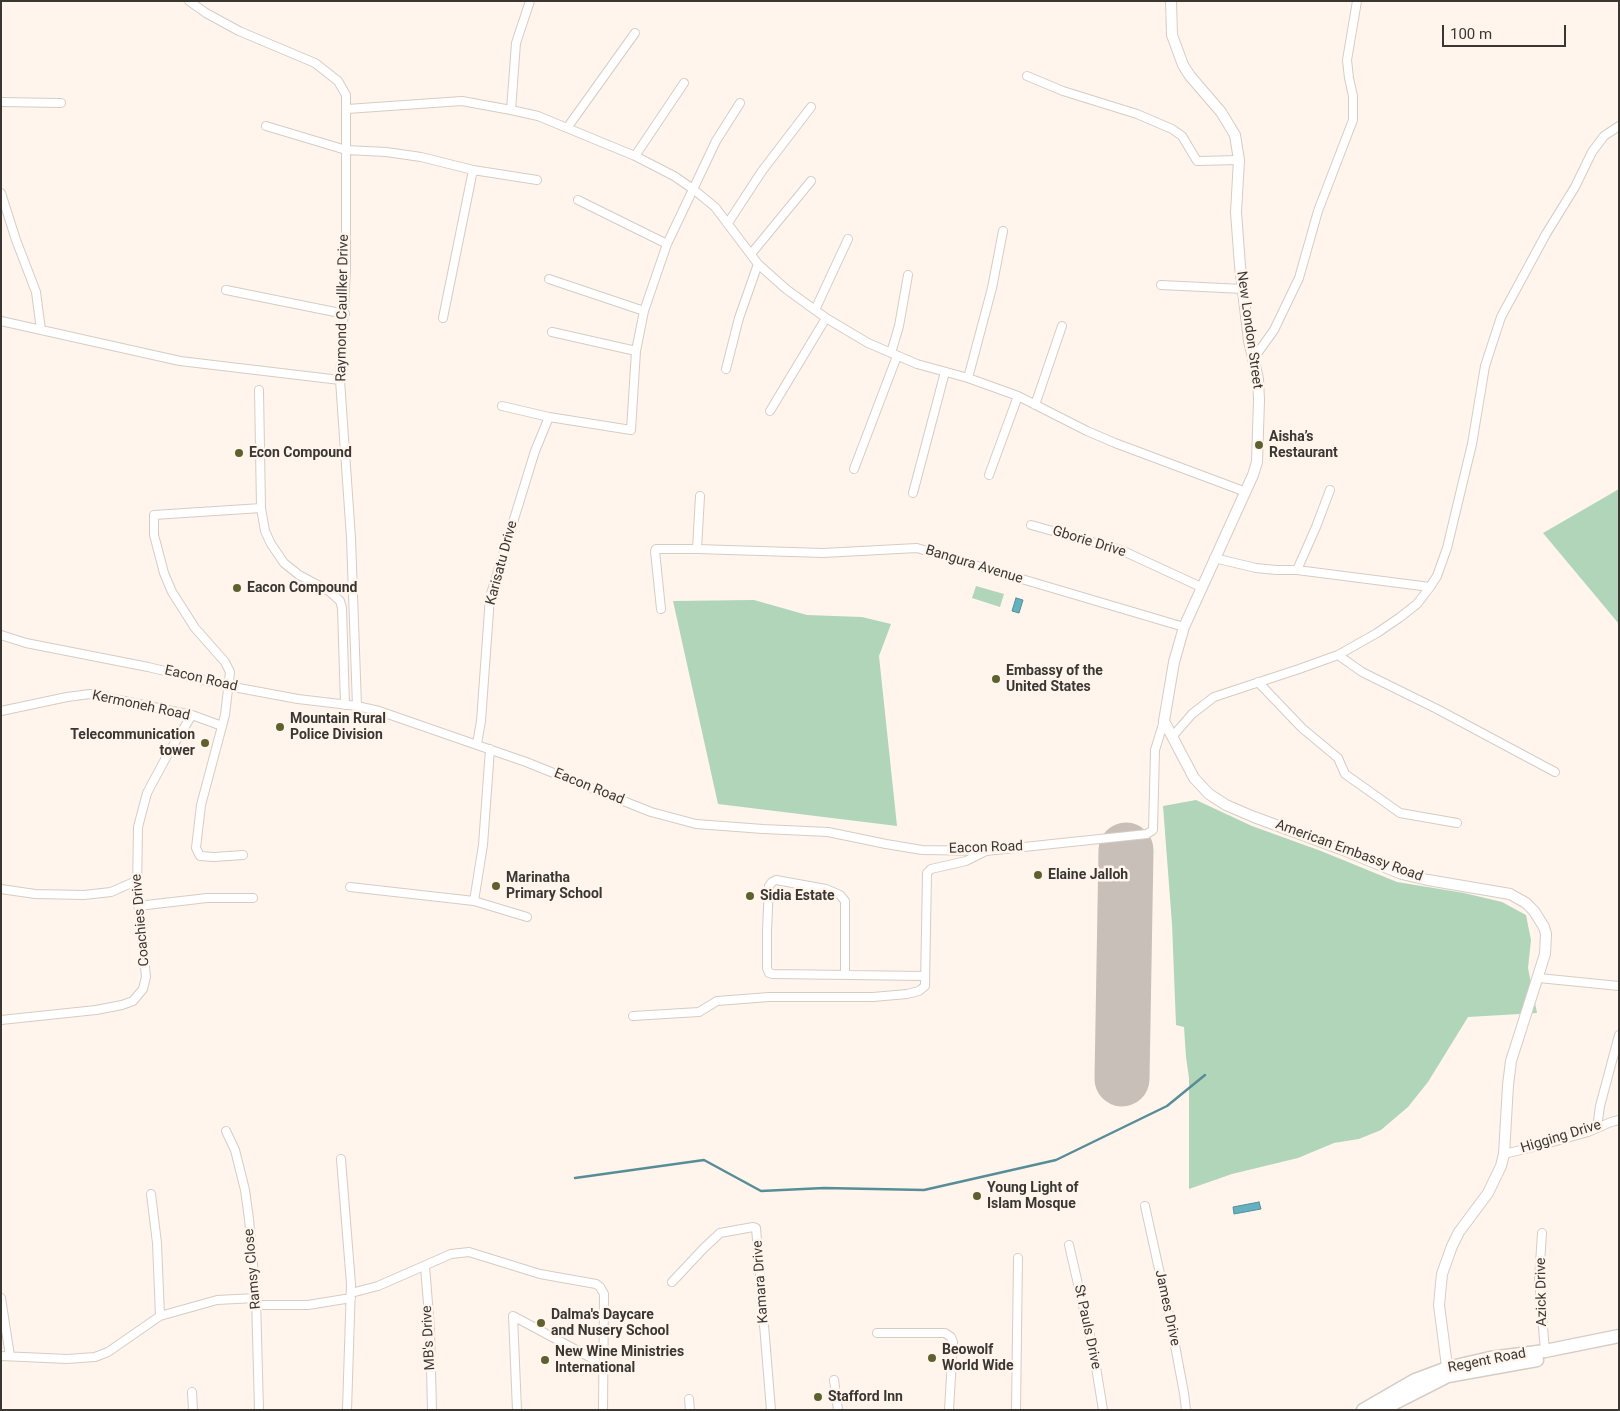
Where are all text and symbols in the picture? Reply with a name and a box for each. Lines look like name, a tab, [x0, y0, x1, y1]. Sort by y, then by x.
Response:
scale bar	[1445, 15, 1569, 47]
text: 100 m	[1450, 25, 1492, 43]
street label: Raymond Caullker Drive	[333, 234, 353, 382]
street label: New London Street	[1232, 270, 1266, 390]
place label: Aisha’s Restaurant	[1269, 429, 1338, 462]
marker: Aisha’s Restaurant	[1253, 439, 1265, 451]
place label: Econ Compound	[249, 445, 352, 461]
marker: Econ Compound	[233, 447, 245, 459]
street label: Karisatu Drive	[483, 519, 521, 607]
street label: Gborie Drive	[1050, 523, 1128, 561]
street label: Bangura Avenue	[923, 542, 1025, 588]
place label: Eacon Compound	[247, 580, 357, 596]
marker: Eacon Compound	[231, 582, 243, 594]
street label: Eacon Road	[163, 662, 239, 696]
place label: Embassy of the United States	[1006, 663, 1103, 696]
marker: Embassy of the United States	[990, 673, 1002, 685]
street label: Kermoneh Road	[91, 687, 191, 725]
place label: Mountain Rural Police Division	[290, 711, 386, 744]
marker: Mountain Rural Police Division	[274, 721, 286, 733]
place label: Telecommunication tower	[70, 727, 195, 760]
marker: Telecommunication tower	[199, 737, 211, 749]
street label: Eacon Road	[551, 765, 627, 809]
street label: American Embassy Road	[1273, 817, 1425, 885]
street label: Eacon Road	[949, 838, 1023, 858]
place label: Elaine Jalloh	[1048, 867, 1128, 883]
marker: Elaine Jalloh	[1032, 869, 1044, 881]
place label: Marinatha Primary School	[506, 870, 603, 902]
street label: Coachies Drive	[129, 873, 153, 967]
marker: Marinatha Primary School	[490, 880, 502, 892]
place label: Sidia Estate	[760, 888, 834, 904]
marker: Sidia Estate	[744, 890, 756, 902]
street label: Higging Drive	[1519, 1117, 1603, 1157]
place label: Young Light of Islam Mosque	[987, 1180, 1079, 1212]
marker: Young Light of Islam Mosque	[971, 1190, 983, 1202]
street label: Ramsy Close	[241, 1228, 265, 1310]
street label: Kamara Drive	[750, 1240, 772, 1324]
street label: Azick Drive	[1533, 1257, 1551, 1327]
street label: James Drive	[1151, 1269, 1183, 1347]
street label: St Pauls Drive	[1070, 1283, 1104, 1371]
street label: MB's Drive	[419, 1305, 439, 1371]
place label: Dalma's Daycare and Nusery School	[551, 1307, 669, 1340]
marker: Dalma's Daycare and Nusery School	[535, 1317, 547, 1329]
place label: Beowolf World Wide	[942, 1342, 1014, 1374]
place label: New Wine Ministries International	[555, 1344, 684, 1376]
street label: Regent Road	[1447, 1345, 1527, 1377]
marker: Beowolf World Wide	[926, 1352, 938, 1364]
marker: New Wine Ministries International	[539, 1354, 551, 1366]
place label: Stafford Inn	[828, 1389, 903, 1405]
marker: Stafford Inn	[812, 1391, 824, 1403]

